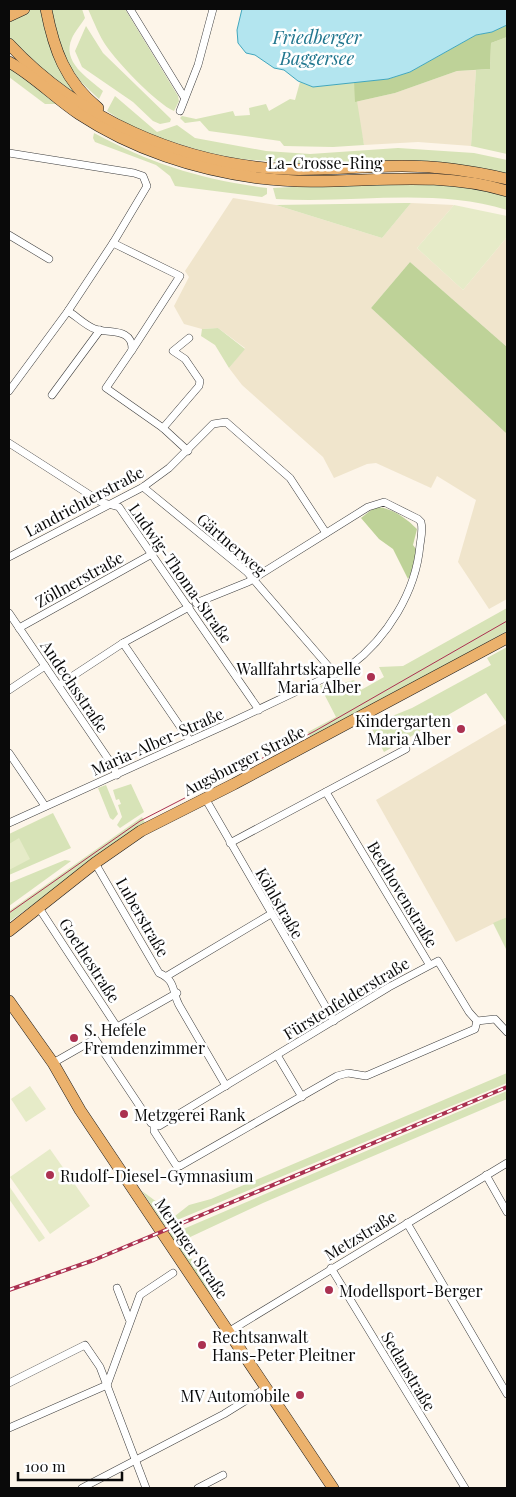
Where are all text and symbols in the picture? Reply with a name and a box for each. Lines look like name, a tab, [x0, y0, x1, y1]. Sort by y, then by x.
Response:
water label: Friedberger Baggersee	[272, 25, 363, 70]
street label: La-Crosse-Ring	[267, 152, 383, 173]
street label: Landrichterstraße	[21, 461, 147, 541]
street label: Ludwig-Thoma-Straße	[125, 499, 237, 647]
street label: Gärtnerweg	[193, 508, 272, 580]
street label: Zöllnerstraße	[31, 546, 127, 612]
street label: Andechsstraße	[36, 635, 114, 736]
place label: Wallfahrtskapelle Maria Alber	[235, 658, 361, 697]
marker: Wallfahrtskapelle Maria Alber	[365, 671, 377, 683]
street label: Maria-Alber-Straße	[88, 702, 226, 780]
place label: Kindergarten Maria Alber	[355, 710, 451, 749]
street label: Augsburger Straße	[179, 720, 308, 800]
marker: Kindergarten Maria Alber	[455, 723, 467, 735]
street label: Beethovenstraße	[363, 837, 443, 951]
street label: Köhlstraße	[251, 864, 309, 942]
street label: Luberstraße	[112, 874, 174, 960]
street label: Goethestraße	[55, 914, 125, 1006]
street label: Fürstenfelderstraße	[279, 952, 413, 1044]
place label: S. Hefele Fremdenzimmer	[84, 1019, 205, 1058]
marker: S. Hefele Fremdenzimmer	[68, 1032, 80, 1044]
place label: Metzgerei Rank	[134, 1104, 246, 1125]
marker: Metzgerei Rank	[118, 1108, 130, 1120]
place label: Rudolf-Diesel-Gymnasium	[60, 1165, 254, 1186]
marker: Rudolf-Diesel-Gymnasium	[44, 1169, 56, 1181]
street label: Meringer Straße	[151, 1194, 233, 1302]
street label: Metzstraße	[320, 1205, 400, 1265]
place label: Modellsport-Berger	[339, 1280, 483, 1301]
marker: Modellsport-Berger	[323, 1284, 335, 1296]
place label: Rechtsanwalt Hans-Peter Pleitner	[212, 1326, 355, 1365]
street label: Sedanstraße	[377, 1327, 441, 1415]
marker: Rechtsanwalt Hans-Peter Pleitner	[196, 1339, 208, 1351]
place label: MV Automobile	[181, 1385, 290, 1406]
marker: MV Automobile	[294, 1389, 306, 1401]
scale bar	[18, 1450, 121, 1482]
text: 100 m	[25, 1456, 66, 1476]

